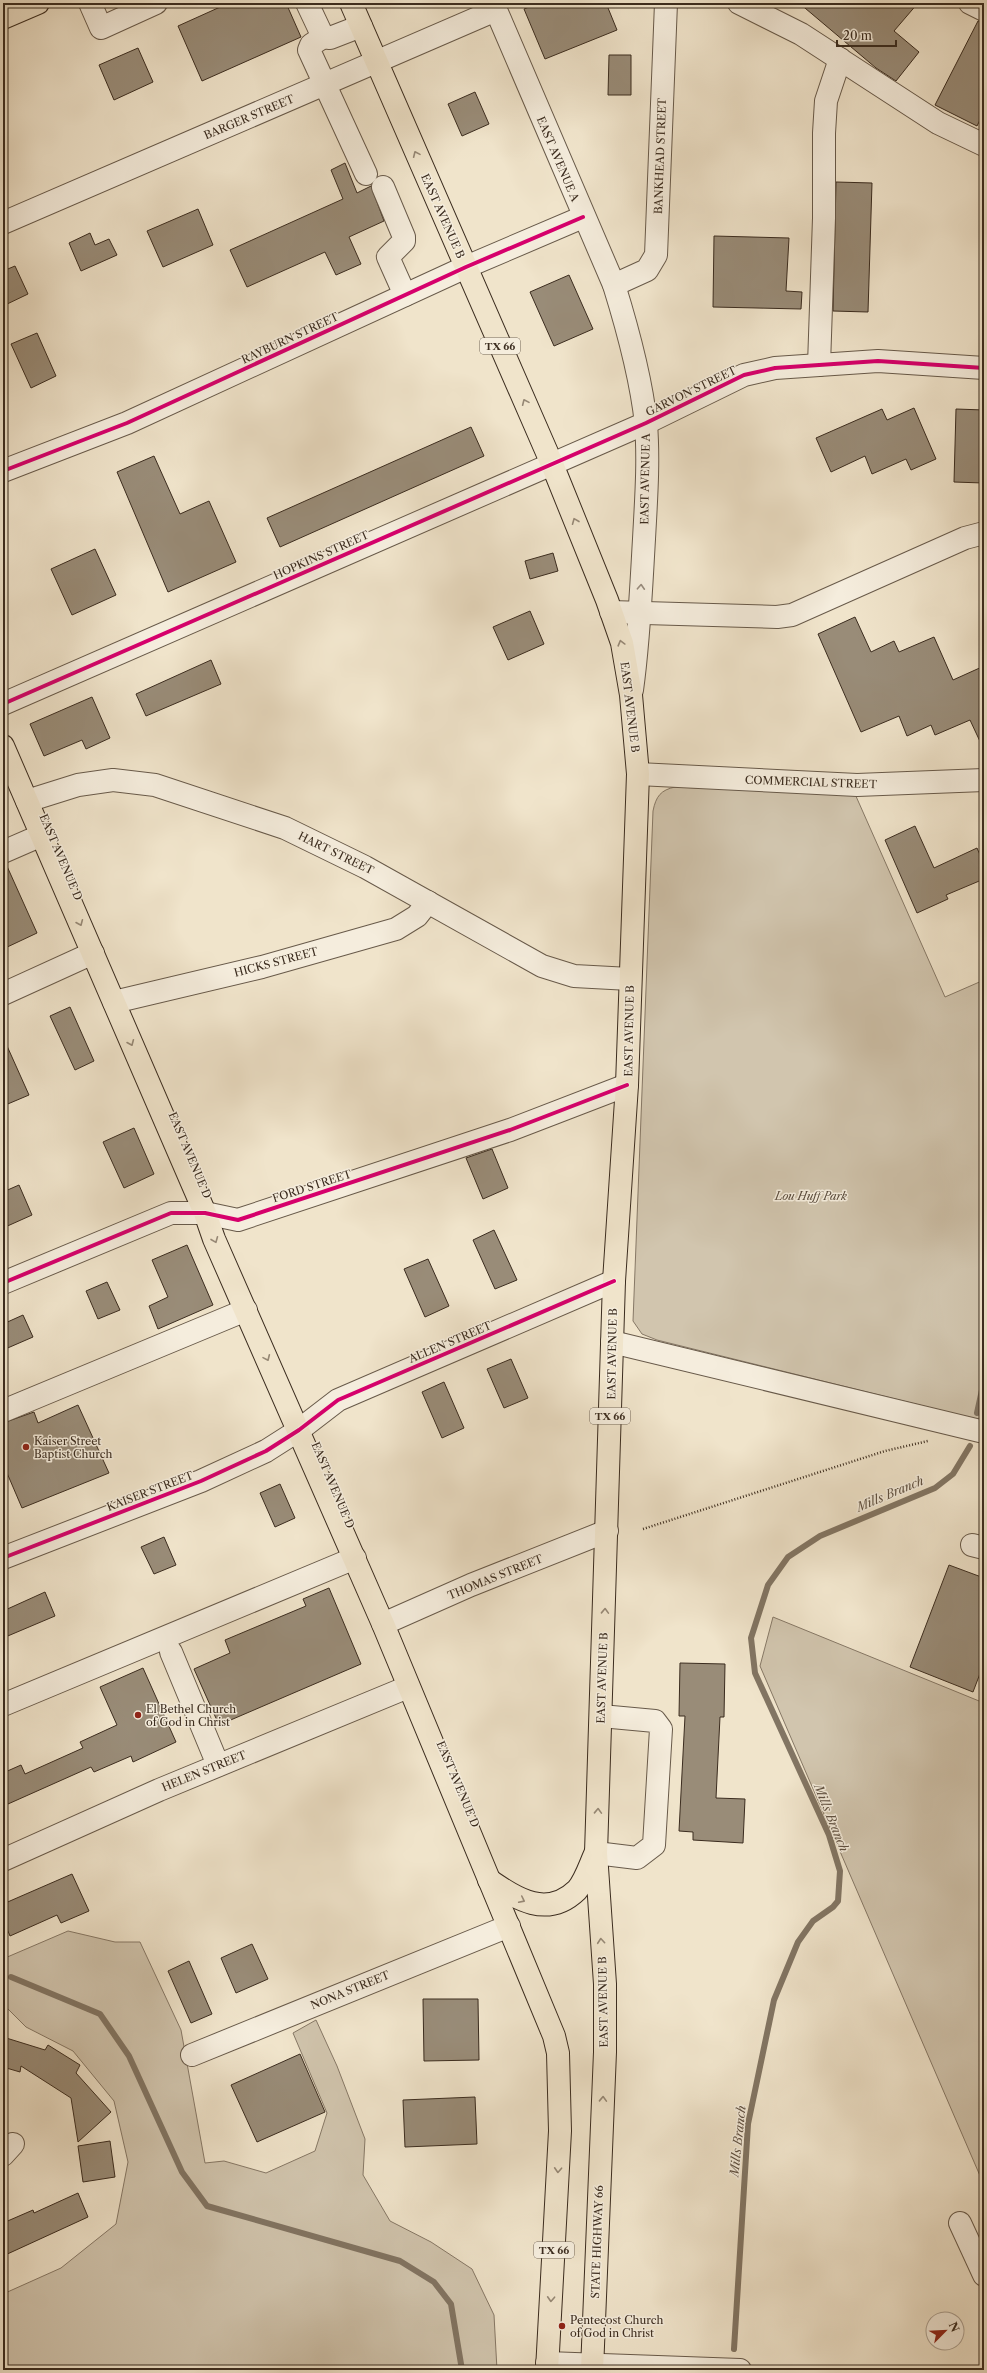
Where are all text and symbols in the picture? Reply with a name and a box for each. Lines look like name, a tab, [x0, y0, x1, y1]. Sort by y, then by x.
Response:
scale bar	[837, 22, 896, 48]
text: 20 m	[843, 28, 872, 43]
street label: BARGER STREET	[202, 91, 297, 142]
street label: BANKHEAD STREET	[651, 97, 669, 214]
street label: EAST AVENUE A	[534, 114, 583, 205]
one-way arrow	[413, 151, 421, 158]
street label: EAST AVENUE B	[418, 171, 468, 261]
street label: RAYBURN STREET	[239, 309, 341, 367]
road number: TX 66	[480, 338, 520, 354]
street label: GARVON STREET	[643, 363, 739, 419]
one-way arrow	[522, 398, 530, 406]
street label: EAST AVENUE A	[637, 432, 653, 525]
one-way arrow	[572, 518, 580, 525]
street label: HOPKINS STREET	[271, 527, 372, 582]
one-way arrow	[637, 584, 646, 590]
one-way arrow	[617, 640, 626, 647]
street label: EAST AVENUE B	[617, 661, 643, 753]
street label: COMMERCIAL STREET	[745, 773, 878, 791]
street label: EAST AVENUE D	[36, 812, 86, 902]
street label: HART STREET	[296, 829, 377, 878]
one-way arrow	[75, 919, 83, 927]
street label: HICKS STREET	[233, 944, 320, 980]
street label: EAST AVENUE B	[621, 985, 637, 1077]
one-way arrow	[127, 1039, 135, 1046]
street label: EAST AVENUE D	[165, 1110, 215, 1200]
street label: FORD STREET	[271, 1166, 354, 1205]
park label: Lou Huff Park	[774, 1189, 847, 1203]
one-way arrow	[210, 1236, 218, 1243]
street label: EAST AVENUE B	[604, 1308, 620, 1400]
street label: ALLEN STREET	[406, 1318, 494, 1366]
one-way arrow	[262, 1354, 270, 1362]
road number: TX 66	[590, 1408, 630, 1424]
place label: Kaiser Street Baptist Church	[34, 1434, 112, 1461]
street label: EAST AVENUE D	[308, 1440, 358, 1530]
marker: Kaiser Street Baptist Church	[21, 1442, 31, 1452]
street label: KAISER STREET	[105, 1468, 196, 1514]
water label: Mills Branch	[852, 1473, 926, 1515]
street label: THOMAS STREET	[445, 1551, 545, 1603]
one-way arrow	[600, 1608, 609, 1614]
street label: EAST AVENUE B	[593, 1632, 611, 1724]
place label: El Bethel Church of God in Christ	[146, 1702, 236, 1729]
marker: El Bethel Church of God in Christ	[133, 1710, 143, 1720]
street label: EAST AVENUE D	[433, 1739, 483, 1829]
street label: HELEN STREET	[160, 1747, 249, 1794]
water label: Mills Branch	[810, 1780, 852, 1854]
one-way arrow	[593, 1808, 602, 1814]
one-way arrow	[518, 1895, 525, 1903]
one-way arrow	[597, 1938, 606, 1944]
street label: EAST AVENUE B	[595, 1956, 611, 2048]
street label: NONA STREET	[308, 1967, 392, 2012]
one-way arrow	[599, 2096, 607, 2102]
water label: Mills Branch	[726, 2104, 749, 2179]
one-way arrow	[554, 2167, 562, 2173]
street label: STATE HIGHWAY 66	[588, 2184, 606, 2299]
road number: TX 66	[534, 2242, 574, 2258]
one-way arrow	[546, 2296, 555, 2302]
north arrow	[925, 2311, 965, 2351]
place label: Pentecost Church of God in Christ	[570, 2313, 664, 2340]
text: N	[946, 2320, 963, 2335]
marker: Pentecost Church of God in Christ	[557, 2321, 567, 2331]

